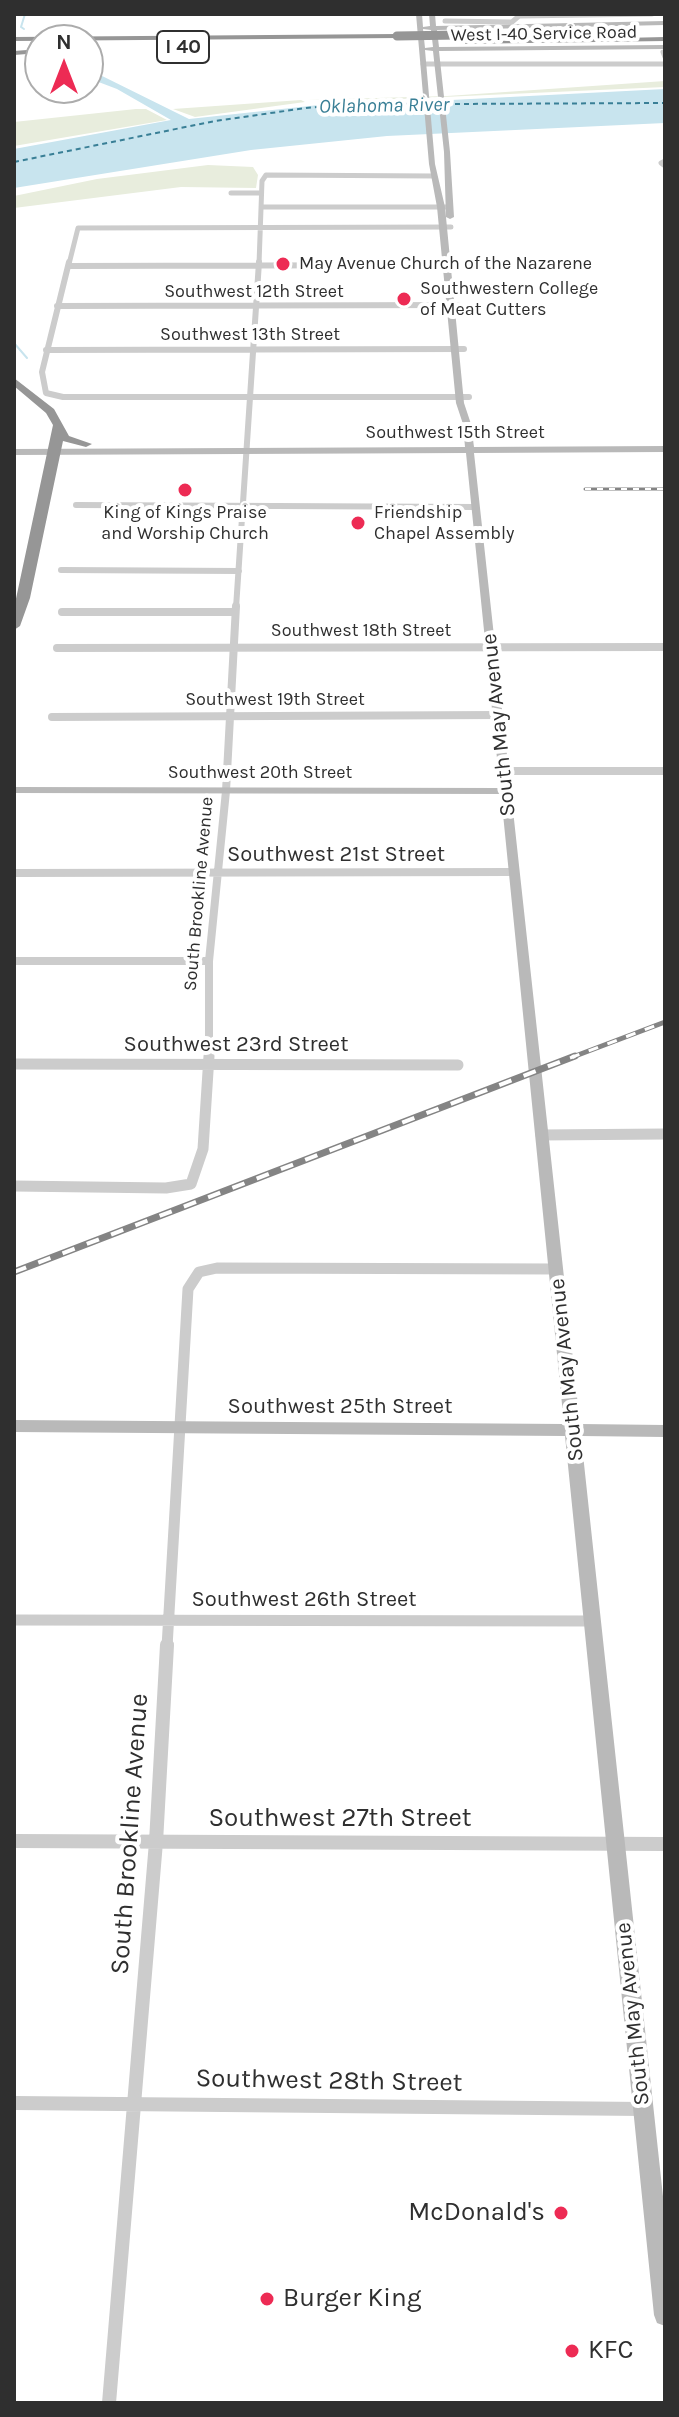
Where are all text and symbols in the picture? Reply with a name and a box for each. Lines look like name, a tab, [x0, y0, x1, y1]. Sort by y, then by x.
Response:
street label: West I-40 Service Road	[450, 22, 638, 46]
north arrow	[24, 24, 104, 104]
text: N	[56, 29, 72, 55]
road number: I 40	[157, 31, 209, 63]
water label: Oklahoma River	[319, 93, 449, 119]
place label: May Avenue Church of the Nazarene	[299, 253, 592, 275]
marker: May Avenue Church of the Nazarene	[274, 255, 292, 273]
place label: Southwestern College of Meat Cutters	[420, 278, 598, 320]
street label: Southwest 12th Street	[164, 281, 344, 303]
marker: Southwestern College of Meat Cutters	[395, 290, 413, 308]
street label: Southwest 13th Street	[160, 324, 340, 346]
street label: Southwest 15th Street	[365, 422, 545, 444]
marker: King of Kings Praise and Worship Church	[176, 481, 194, 499]
place label: King of Kings Praise and Worship Church	[101, 502, 269, 544]
place label: Friendship Chapel Assembly	[374, 502, 514, 544]
marker: Friendship Chapel Assembly	[349, 514, 367, 532]
street label: Southwest 18th Street	[271, 620, 451, 642]
street label: South May Avenue	[476, 632, 522, 818]
street label: Southwest 19th Street	[185, 689, 365, 711]
street label: Southwest 20th Street	[168, 762, 352, 784]
street label: South Brookline Avenue	[180, 796, 218, 992]
street label: Southwest 21st Street	[227, 842, 445, 868]
street label: Southwest 23rd Street	[124, 1032, 348, 1058]
street label: South May Avenue	[544, 1277, 590, 1463]
street label: Southwest 25th Street	[228, 1394, 452, 1420]
street label: Southwest 26th Street	[192, 1587, 416, 1613]
street label: South Brookline Avenue	[105, 1692, 155, 1976]
street label: Southwest 27th Street	[208, 1803, 472, 1835]
street label: South May Avenue	[610, 1921, 656, 2107]
street label: Southwest 28th Street	[195, 2063, 463, 2099]
place label: McDonald's	[408, 2197, 545, 2229]
marker: McDonald's	[552, 2204, 570, 2222]
place label: Burger King	[283, 2283, 421, 2315]
marker: Burger King	[258, 2290, 276, 2308]
place label: KFC	[588, 2335, 633, 2367]
marker: KFC	[563, 2342, 581, 2360]

